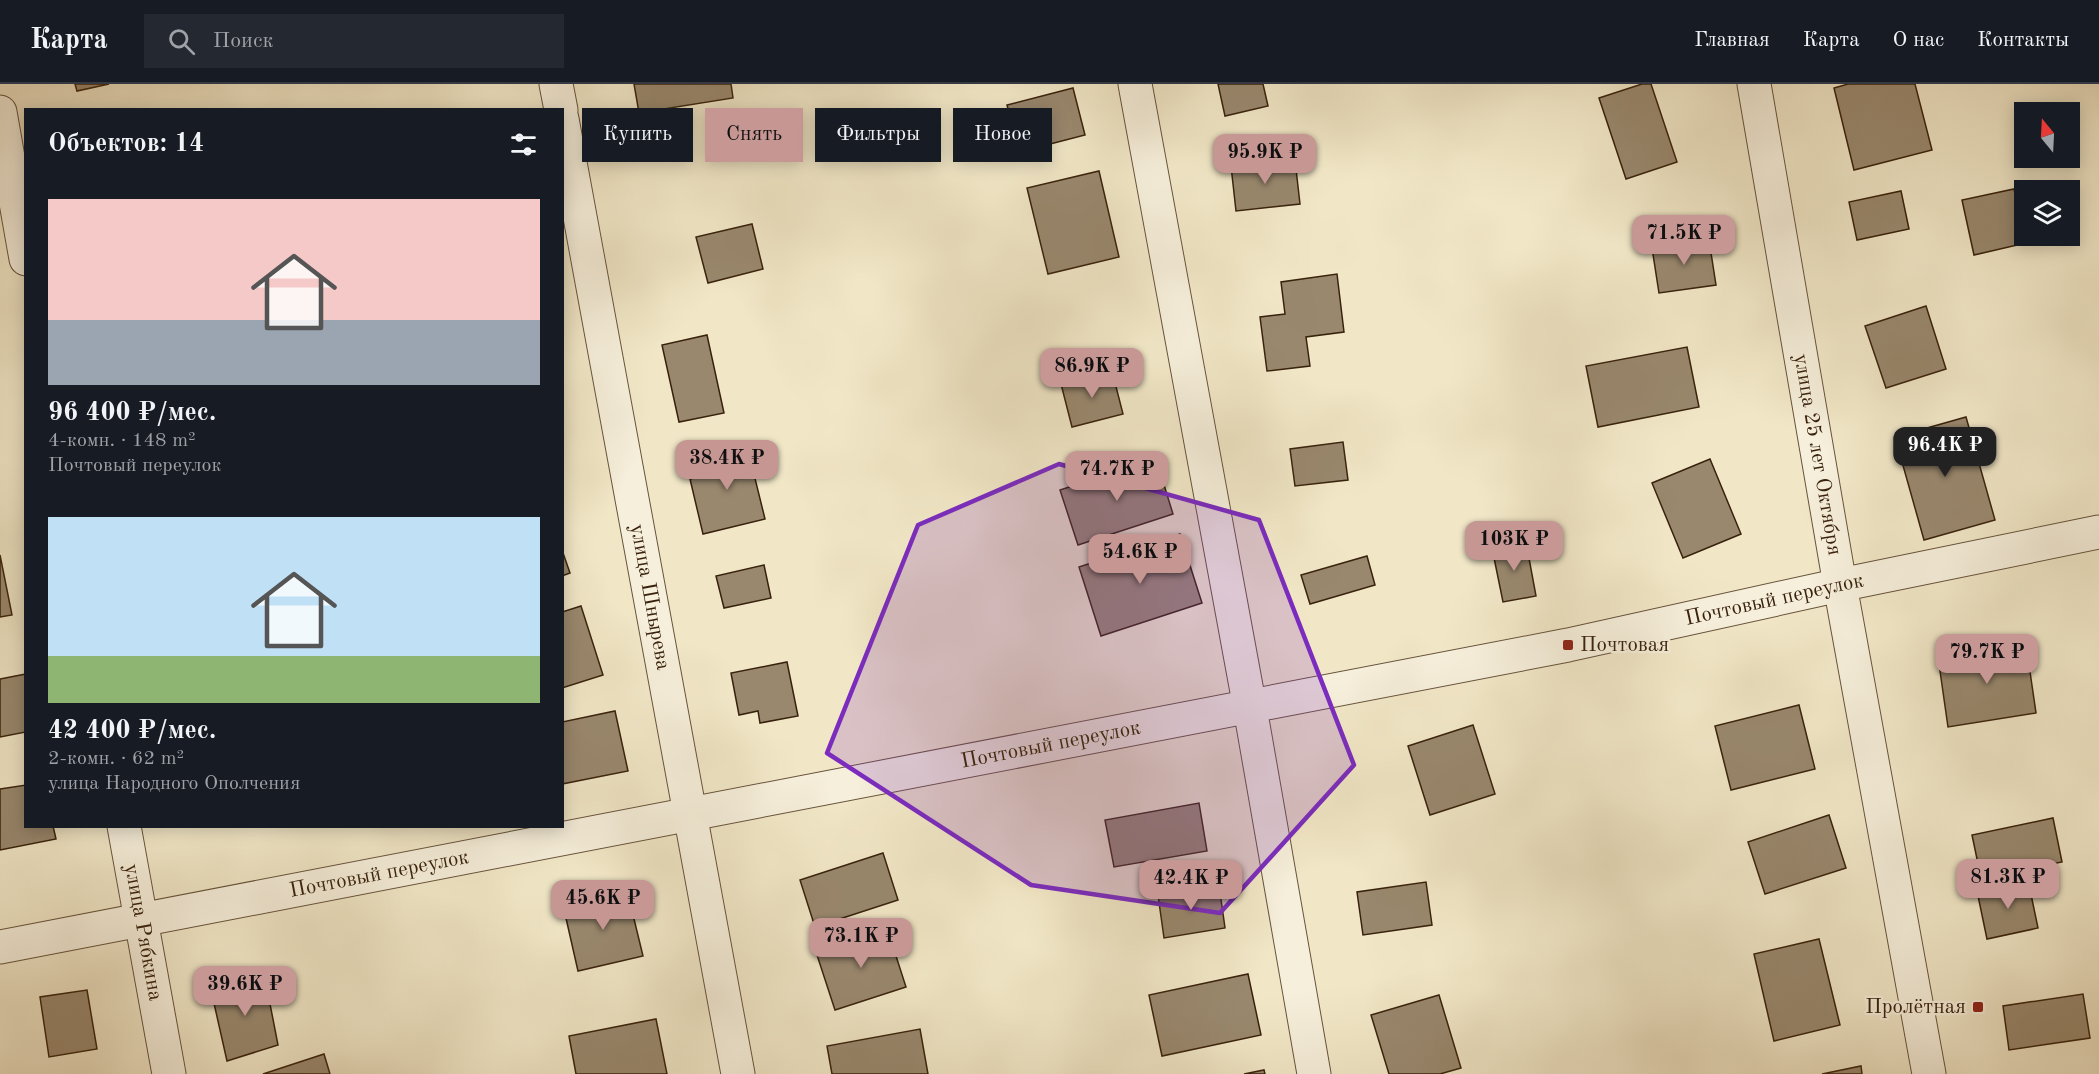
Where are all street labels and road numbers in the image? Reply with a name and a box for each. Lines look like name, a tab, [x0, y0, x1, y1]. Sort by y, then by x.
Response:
street label: улица 25 лет Октября	[1790, 352, 1845, 557]
street label: улица Шнырева	[626, 522, 674, 672]
street label: Почтовый переулок	[1683, 570, 1866, 629]
street label: Почтовый переулок	[959, 717, 1143, 772]
street label: Почтовый переулок	[288, 846, 471, 902]
street label: улица Рябкина	[121, 862, 166, 1003]

